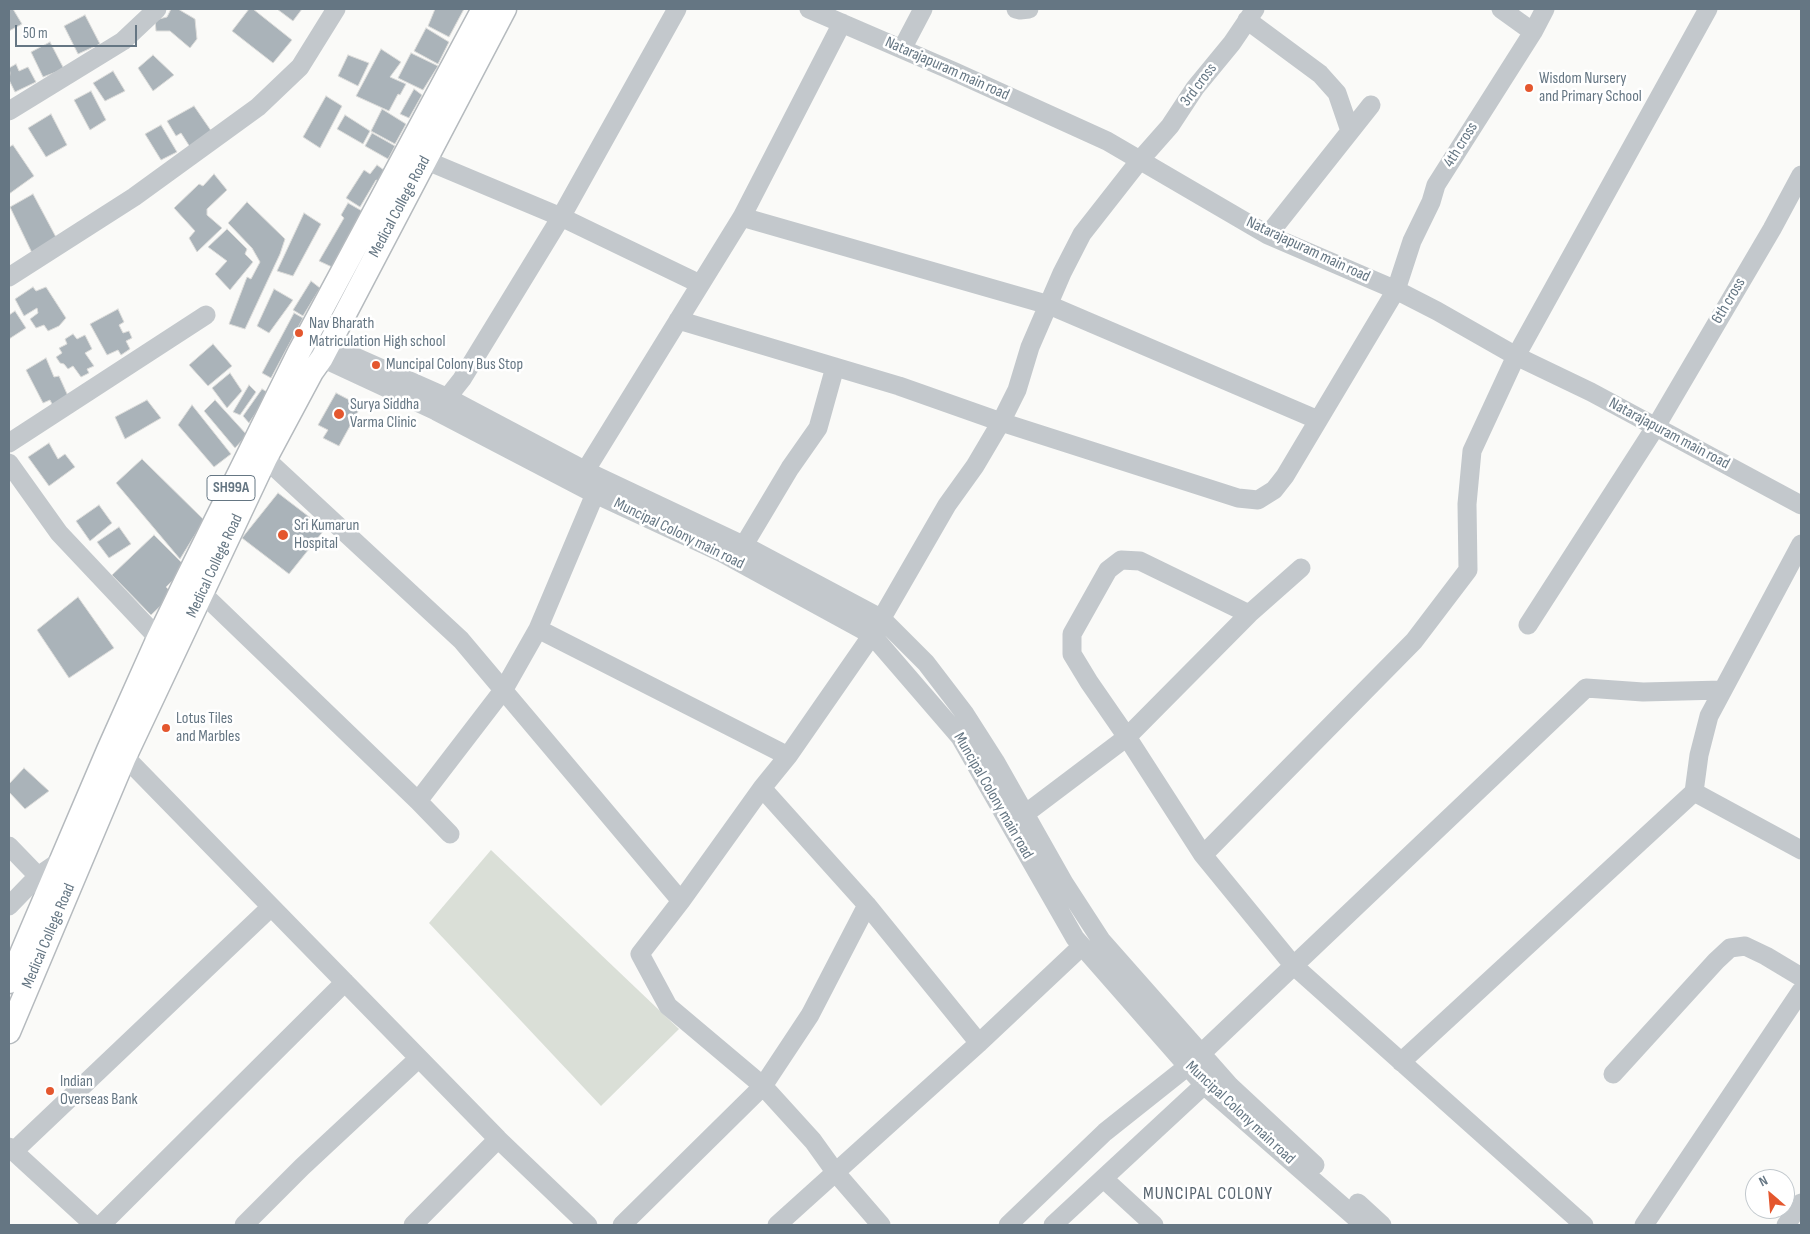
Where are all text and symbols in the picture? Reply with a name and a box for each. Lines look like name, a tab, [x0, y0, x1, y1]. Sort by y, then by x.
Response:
scale bar	[18, 15, 140, 47]
text: 50 m	[23, 24, 48, 43]
street label: Natarajapuram main road	[882, 33, 1012, 105]
street label: 3rd cross	[1177, 60, 1221, 110]
place label: Wisdom Nursery and Primary School	[1539, 69, 1642, 107]
marker: Wisdom Nursery and Primary School	[1523, 82, 1535, 94]
street label: 4th cross	[1440, 119, 1482, 171]
street label: Medical College Road	[365, 153, 435, 261]
street label: Natarajapuram main road	[1243, 213, 1373, 287]
street label: 6th cross	[1708, 275, 1750, 327]
place label: Nav Bharath Matriculation High school	[309, 314, 445, 352]
marker: Nav Bharath Matriculation High school	[293, 327, 305, 339]
place label: Muncipal Colony Bus Stop	[386, 355, 523, 375]
marker: Muncipal Colony Bus Stop	[370, 359, 382, 371]
street label: Natarajapuram main road	[1605, 394, 1733, 474]
place label: Surya Siddha Varma Clinic	[350, 395, 419, 433]
marker: Surya Siddha Varma Clinic	[332, 407, 346, 421]
road number: SH99A	[207, 476, 255, 500]
street label: Muncipal Colony main road	[611, 494, 747, 574]
street label: Medical College Road	[183, 511, 247, 621]
place label: Sri Kumarun Hospital	[294, 516, 359, 554]
marker: Sri Kumarun Hospital	[276, 528, 290, 542]
place label: Lotus Tiles and Marbles	[176, 709, 240, 747]
marker: Lotus Tiles and Marbles	[160, 722, 172, 734]
street label: Muncipal Colony main road	[949, 729, 1037, 863]
street label: Medical College Road	[18, 881, 80, 991]
street label: Muncipal Colony main road	[1181, 1057, 1299, 1169]
place label: Indian Overseas Bank	[60, 1072, 138, 1110]
marker: Indian Overseas Bank	[44, 1085, 56, 1097]
north arrow	[1745, 1169, 1795, 1219]
text: N	[1756, 1172, 1771, 1190]
district label: MUNCIPAL COLONY	[1141, 1183, 1275, 1205]

